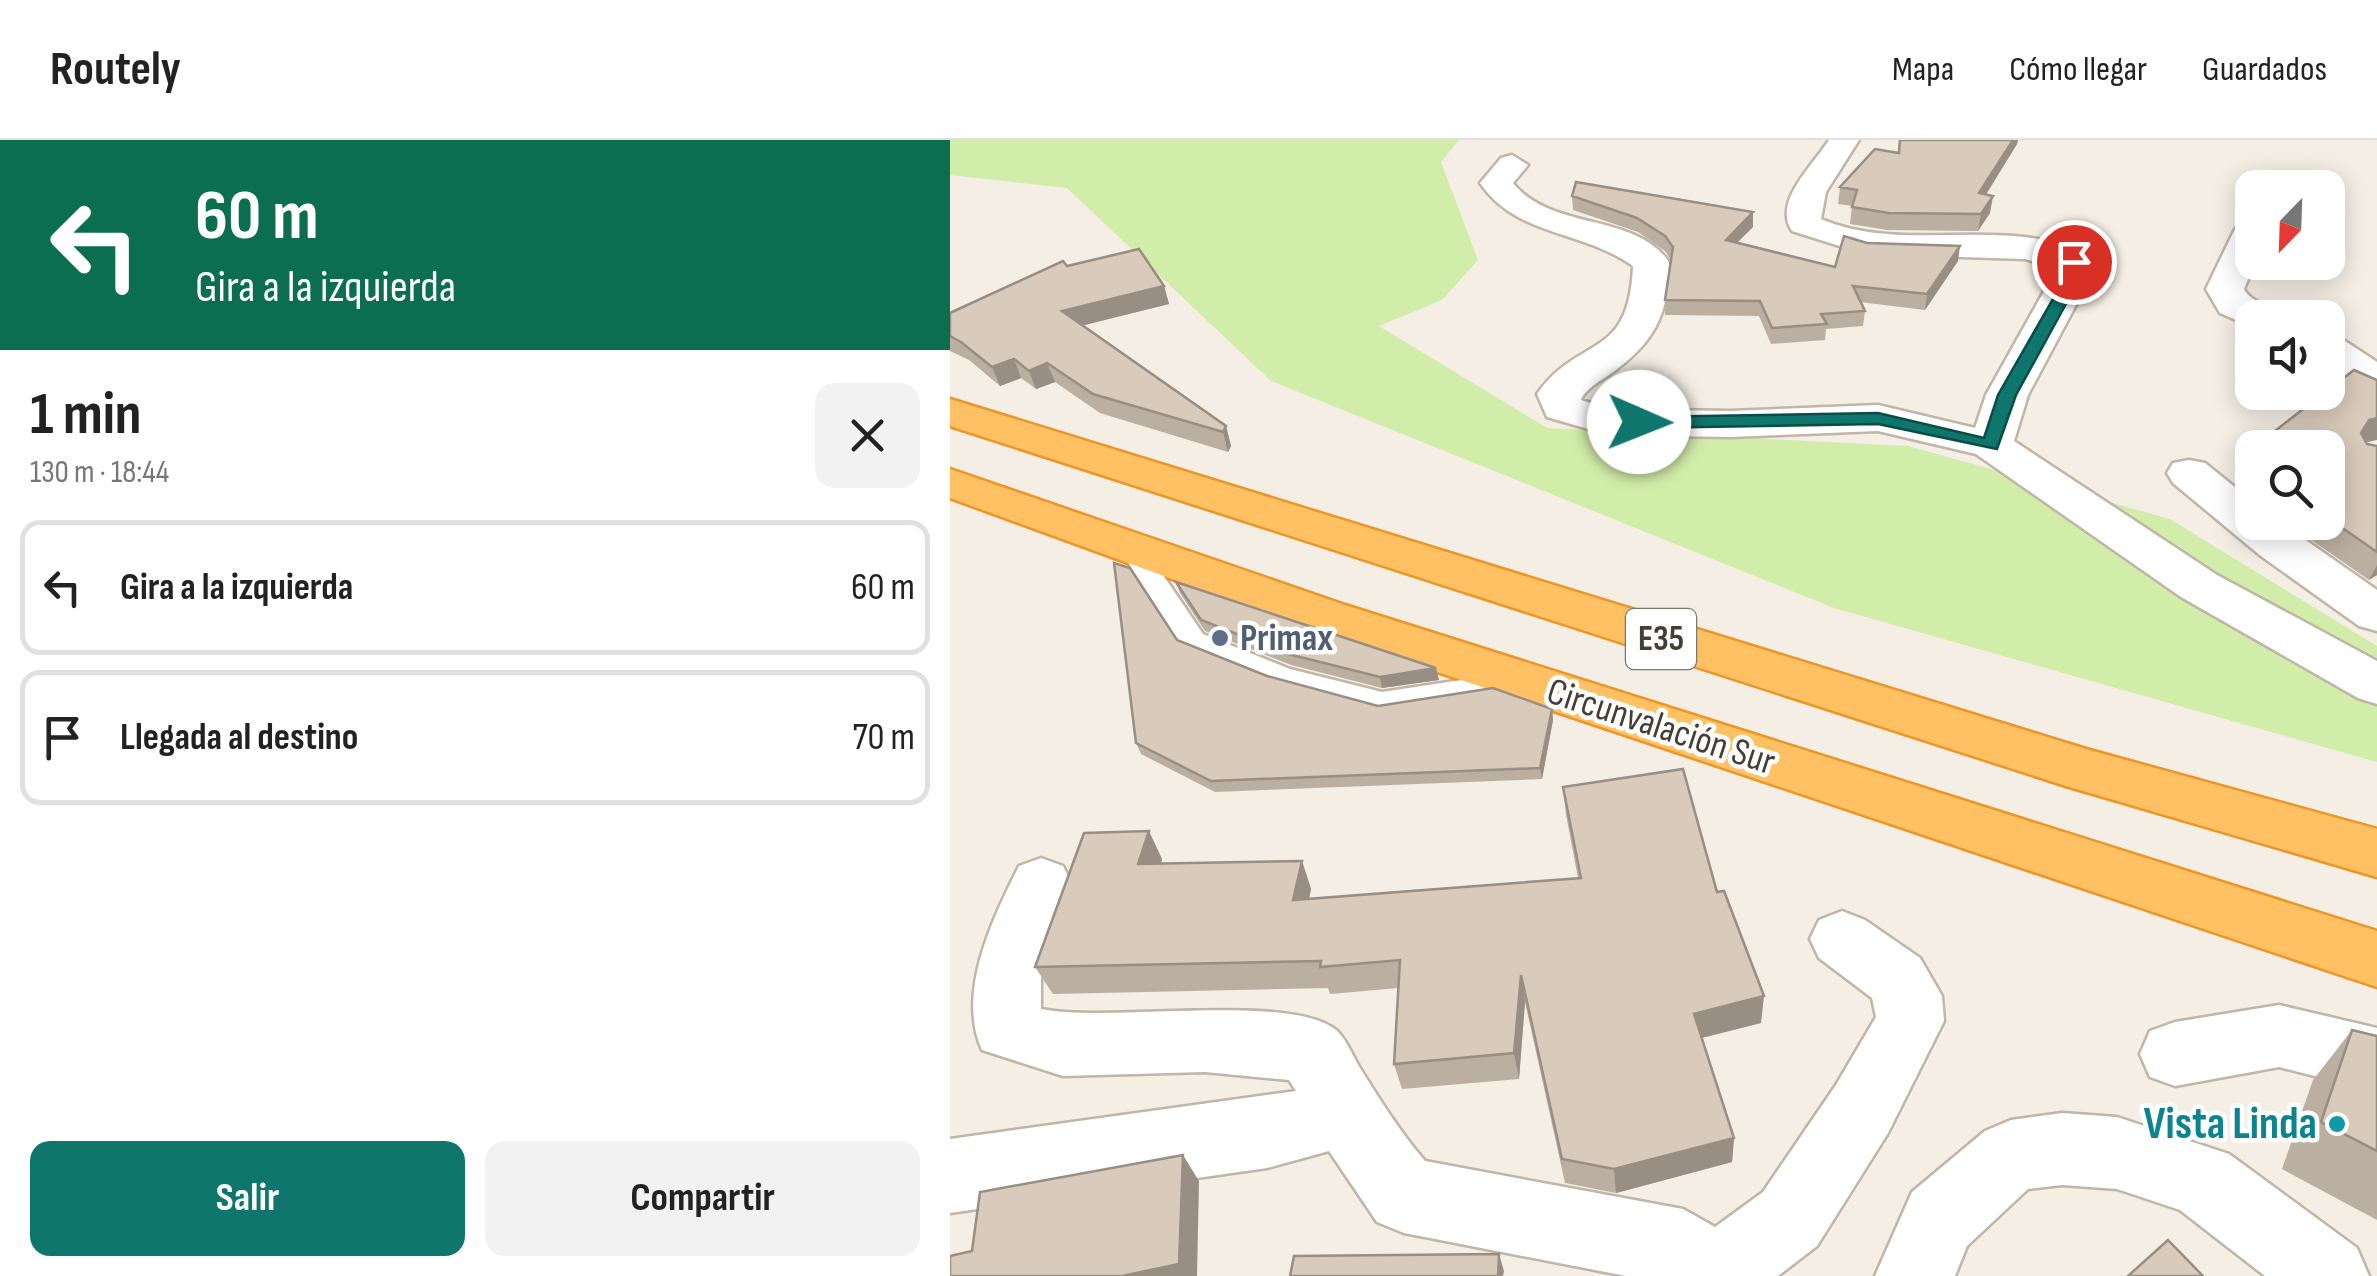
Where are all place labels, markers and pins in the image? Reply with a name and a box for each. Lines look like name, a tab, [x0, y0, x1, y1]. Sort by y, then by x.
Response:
pin	[2032, 220, 2117, 305]
place label: Primax	[1240, 616, 1333, 661]
marker: Primax	[1209, 627, 1231, 649]
place label: Vista Linda	[2143, 1097, 2317, 1152]
marker: Vista Linda	[2326, 1113, 2348, 1135]

